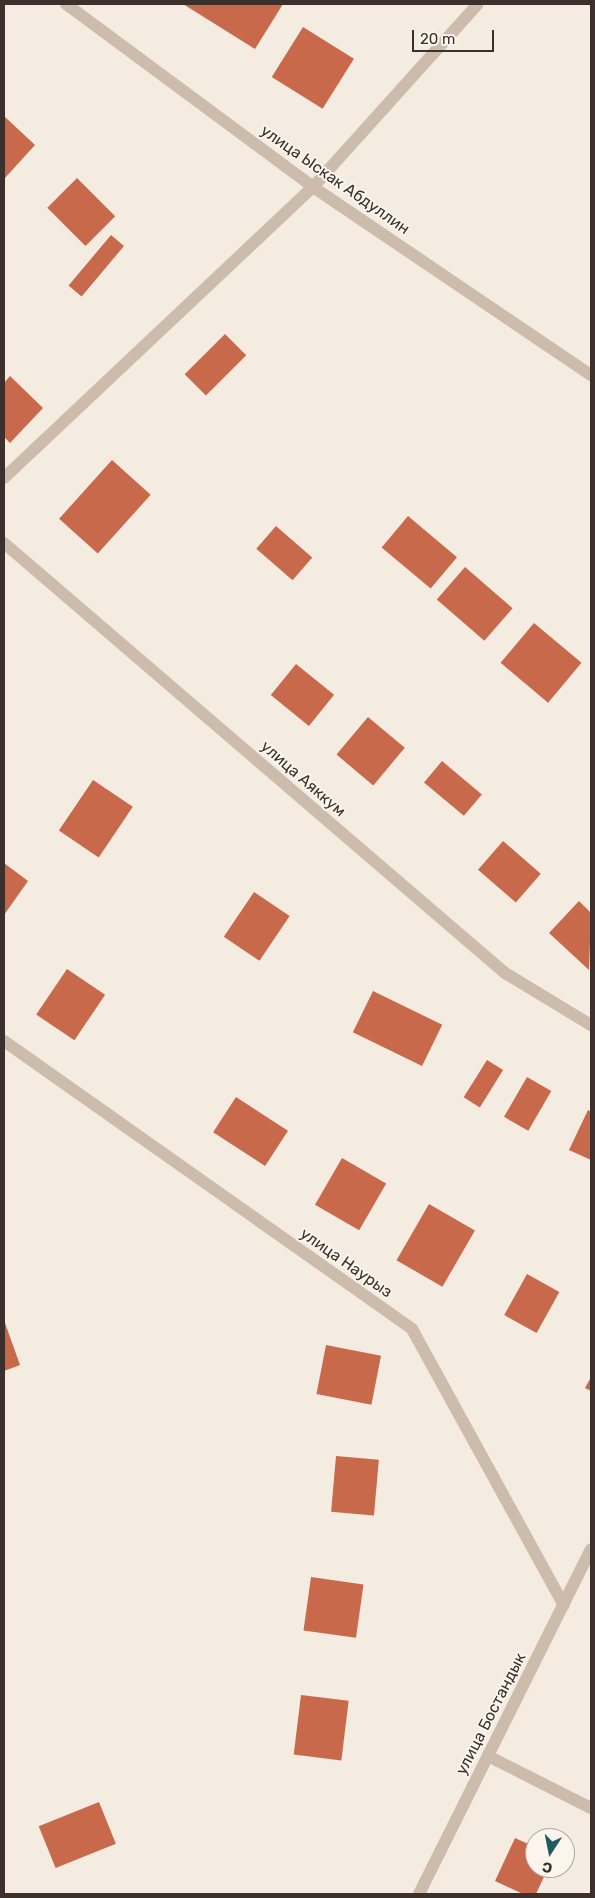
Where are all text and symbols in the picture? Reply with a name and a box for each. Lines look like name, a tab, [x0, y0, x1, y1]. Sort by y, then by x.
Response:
scale bar	[415, 20, 498, 52]
text: 20 m	[420, 30, 455, 48]
street label: улица Ыскак Абдуллин	[257, 121, 413, 239]
street label: улица Аяккум	[257, 737, 349, 821]
street label: улица Наурыз	[296, 1224, 396, 1302]
street label: улица Бостандык	[452, 1650, 530, 1778]
north arrow	[525, 1828, 575, 1878]
text: С	[541, 1858, 554, 1877]

